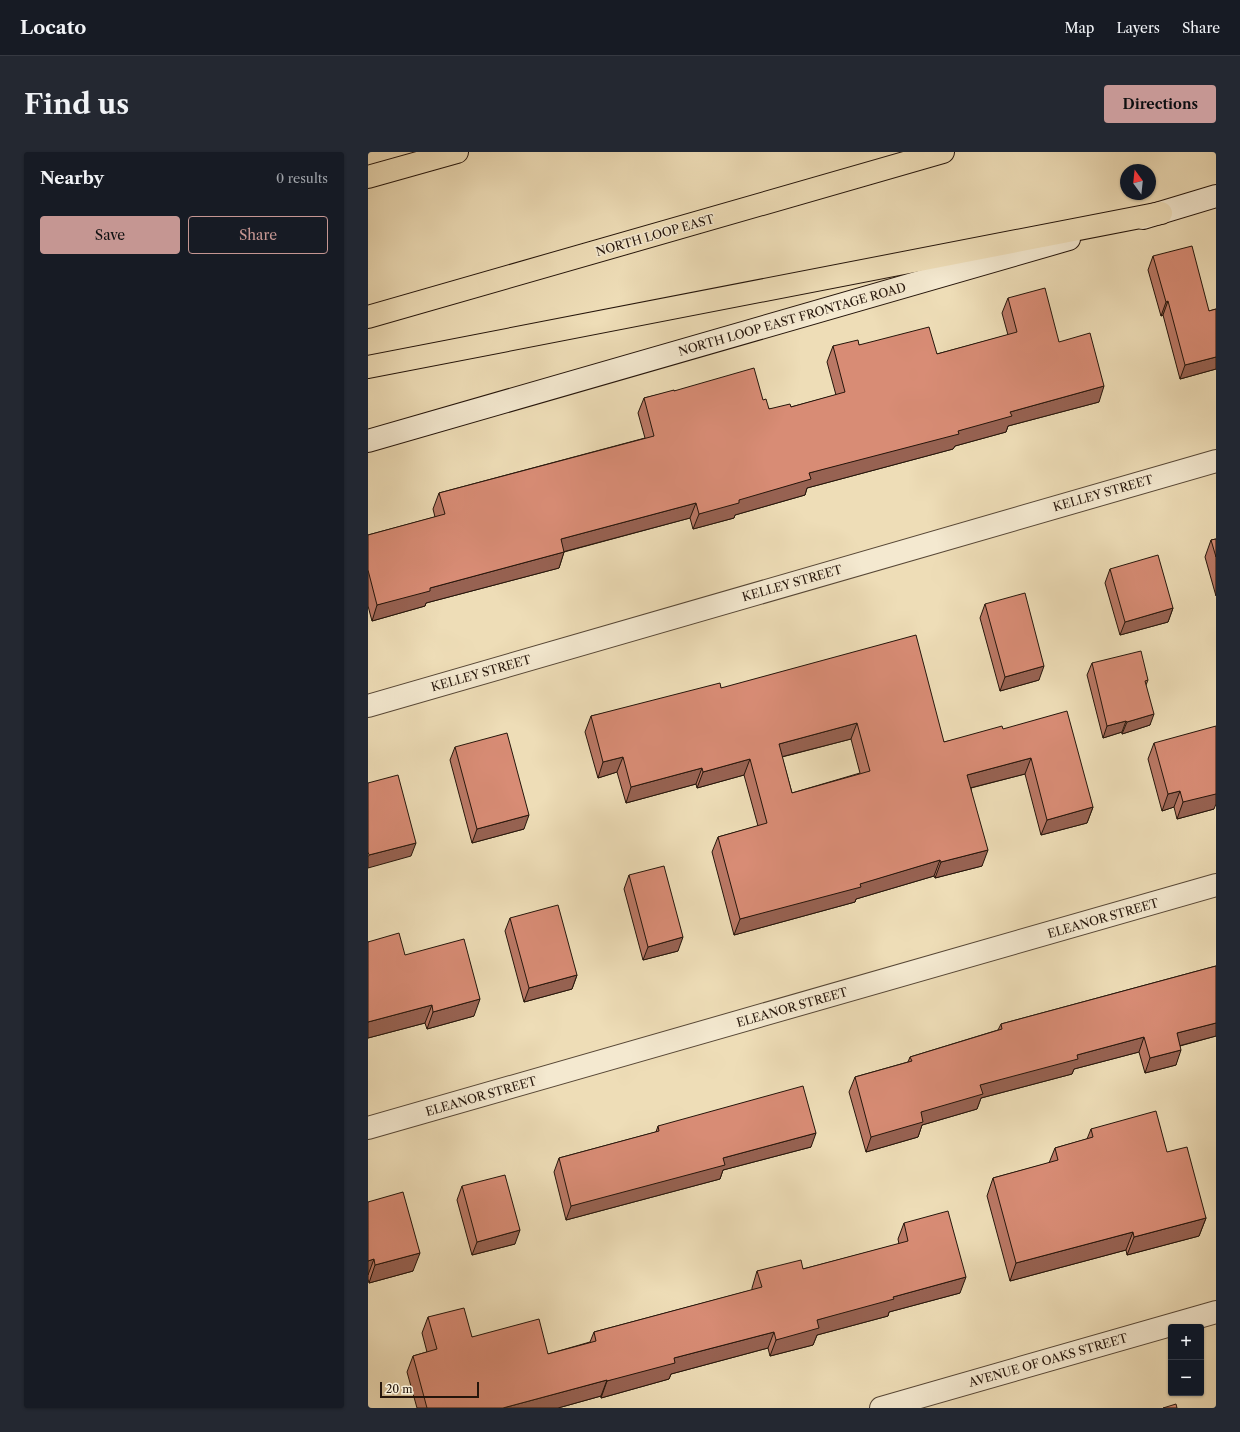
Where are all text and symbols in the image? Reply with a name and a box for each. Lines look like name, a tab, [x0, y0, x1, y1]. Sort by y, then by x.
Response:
text: Locato	[20, 16, 86, 39]
text: Map	[1064, 19, 1094, 37]
text: Layers	[1116, 19, 1160, 37]
text: Share	[1182, 19, 1220, 37]
button: Directions	[1104, 85, 1216, 123]
text: Find us	[24, 87, 129, 121]
north arrow	[1120, 164, 1156, 200]
text: Nearby	[40, 168, 104, 188]
text: 0 results	[276, 170, 328, 186]
street label: NORTH LOOP EAST	[594, 211, 716, 259]
button: Save	[40, 216, 180, 254]
button: Share	[188, 216, 328, 254]
street label: NORTH LOOP EAST FRONTAGE ROAD	[676, 279, 908, 359]
street label: KELLEY STREET	[1051, 472, 1155, 514]
street label: KELLEY STREET	[740, 562, 844, 604]
street label: KELLEY STREET	[429, 652, 533, 694]
street label: ELEANOR STREET	[1046, 895, 1160, 941]
street label: ELEANOR STREET	[735, 984, 849, 1030]
street label: ELEANOR STREET	[424, 1073, 538, 1119]
map controls	[1168, 1324, 1204, 1396]
button: +	[1168, 1324, 1204, 1360]
street label: AVENUE OF OAKS STREET	[966, 1330, 1129, 1390]
button: −	[1168, 1360, 1204, 1396]
scale bar	[380, 1380, 479, 1399]
text: 20 m	[386, 1382, 412, 1396]

